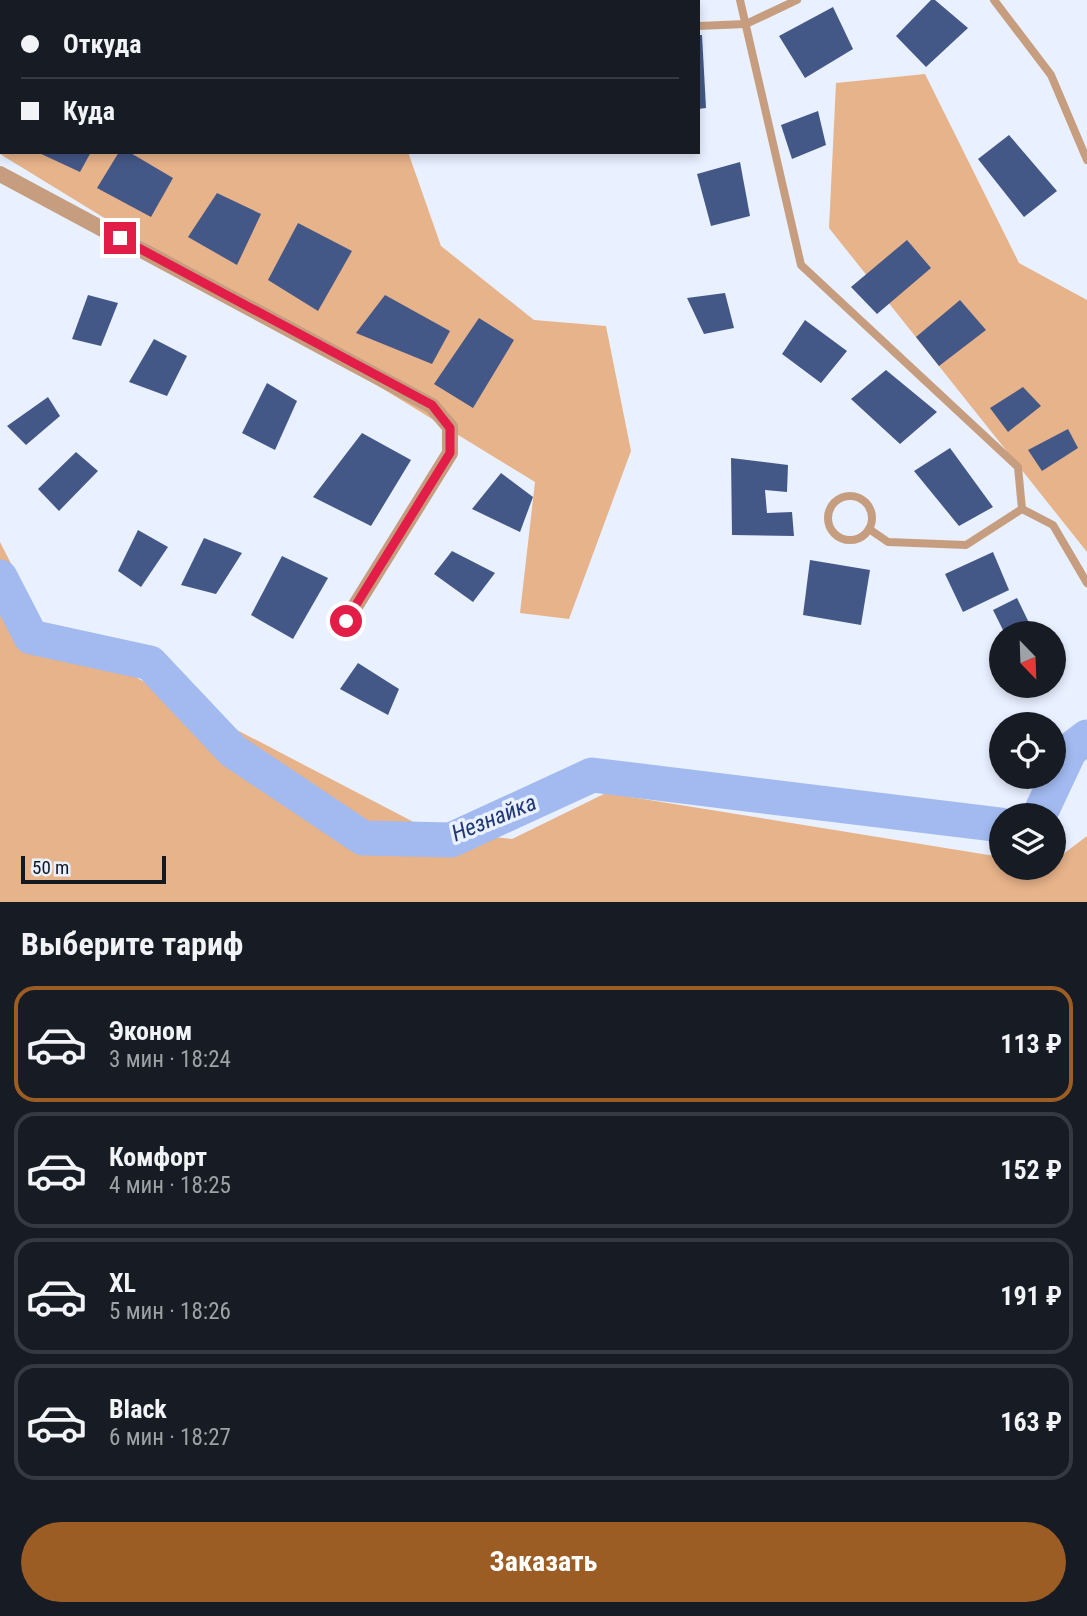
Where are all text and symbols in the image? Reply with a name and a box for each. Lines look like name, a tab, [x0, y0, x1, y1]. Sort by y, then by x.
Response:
text: Откуда	[63, 29, 141, 59]
text: Куда	[63, 96, 115, 126]
route end	[104, 222, 136, 254]
route start	[330, 605, 362, 637]
north arrow	[989, 621, 1066, 698]
map controls	[989, 621, 1066, 880]
button: locate	[989, 712, 1066, 789]
water label: Незнайка	[448, 789, 540, 847]
button: layers	[989, 803, 1066, 880]
scale bar	[21, 853, 166, 885]
text: 50 m	[32, 856, 69, 879]
text: Выберите тариф	[21, 925, 243, 963]
icon: car	[25, 1013, 88, 1076]
text: Эконом	[109, 1016, 192, 1046]
text: 113 ₽	[1000, 1029, 1062, 1059]
text: 3 мин · 18:24	[109, 1046, 231, 1073]
icon: car	[25, 1139, 88, 1202]
text: Комфорт	[109, 1142, 207, 1172]
text: 152 ₽	[1000, 1155, 1062, 1185]
text: 4 мин · 18:25	[109, 1172, 231, 1199]
icon: car	[25, 1265, 88, 1328]
text: XL	[109, 1268, 136, 1298]
text: 191 ₽	[1000, 1281, 1062, 1311]
text: 5 мин · 18:26	[109, 1298, 231, 1325]
icon: car	[25, 1391, 88, 1454]
text: Black	[109, 1394, 167, 1424]
text: 163 ₽	[1000, 1407, 1062, 1437]
text: 6 мин · 18:27	[109, 1424, 231, 1451]
button: Заказать	[21, 1522, 1066, 1602]

